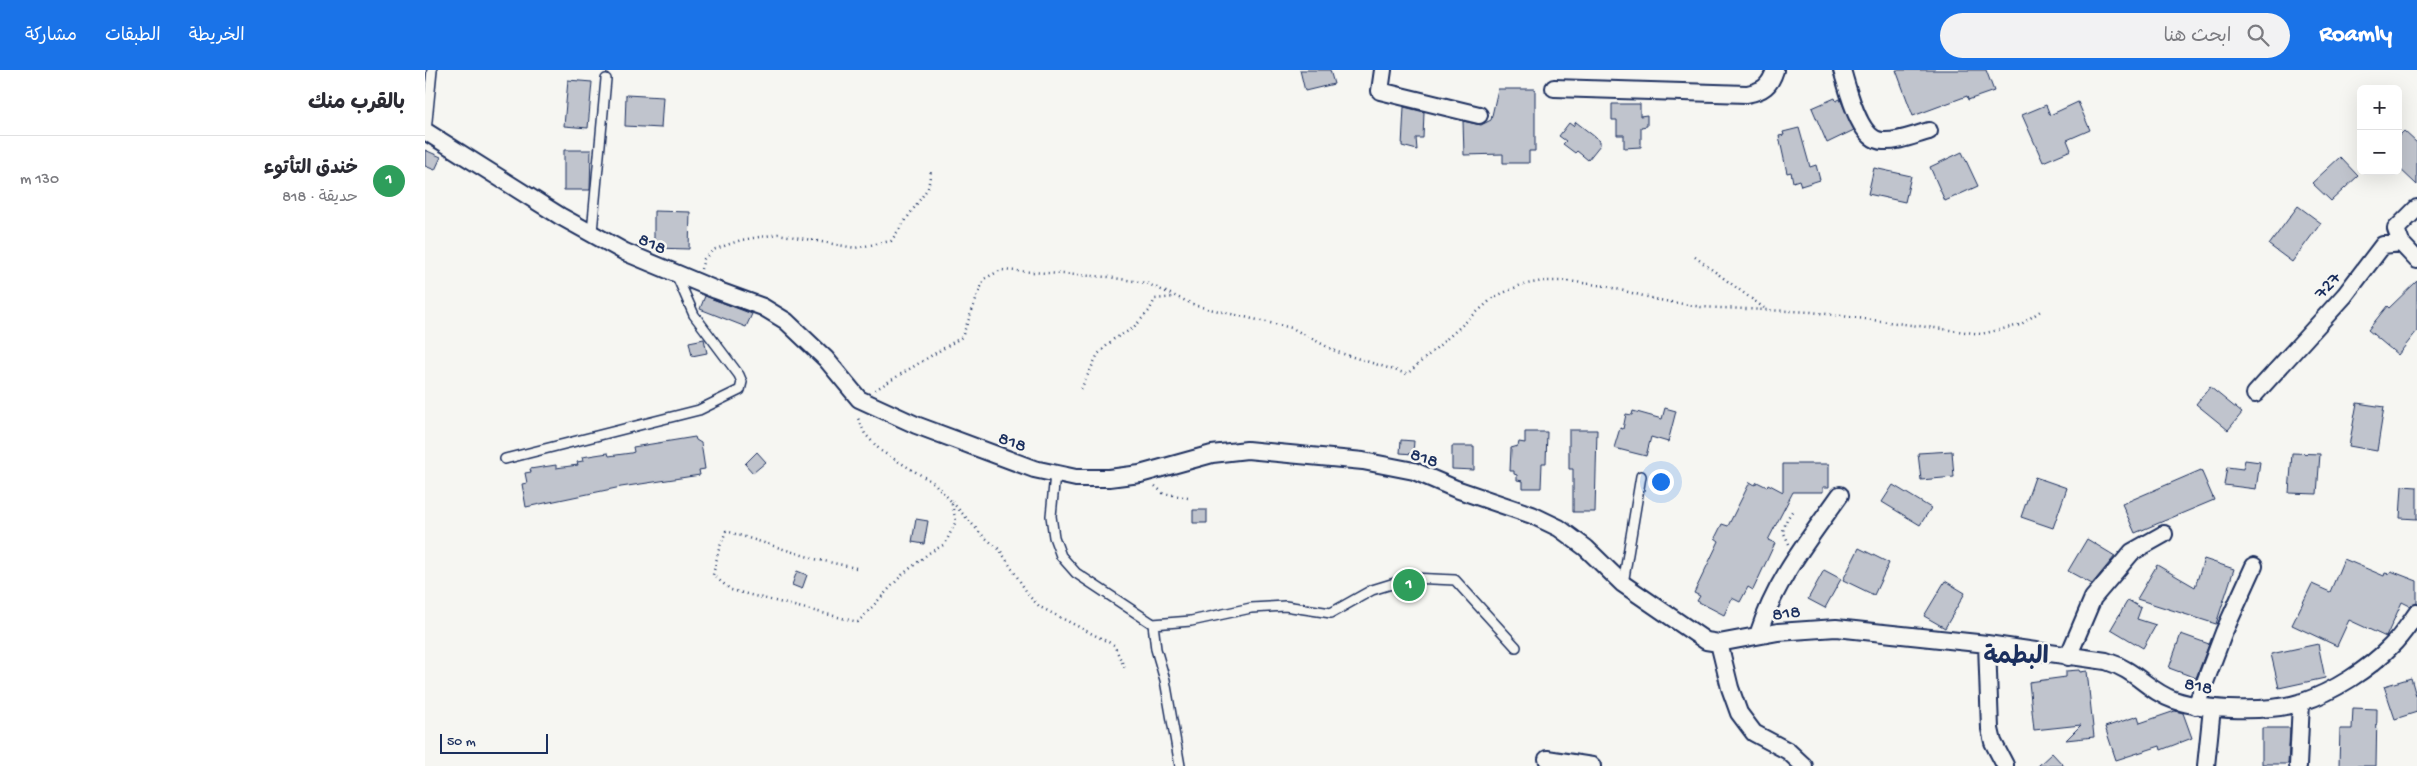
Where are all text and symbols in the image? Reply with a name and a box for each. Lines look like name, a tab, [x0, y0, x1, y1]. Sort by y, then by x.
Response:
search box	[1940, 13, 2290, 58]
icon: search	[2244, 21, 2272, 49]
text: Roamly	[2320, 21, 2392, 50]
text: مشاركة	[25, 26, 77, 47]
text: الطبقات	[105, 26, 161, 47]
text: الخريطة	[189, 26, 245, 47]
text: ابحث هنا	[2163, 26, 2232, 49]
map controls	[2357, 85, 2402, 175]
button: +	[2357, 85, 2402, 130]
text: بالقرب منك	[308, 92, 405, 117]
button: −	[2357, 130, 2402, 175]
text: خندق التأتوء	[264, 158, 358, 181]
text: 130 m	[20, 171, 59, 190]
text: 1	[386, 171, 392, 190]
text: حديقة · 818	[282, 189, 358, 208]
street label: 818	[634, 229, 669, 261]
street label: 727	[2310, 267, 2348, 306]
street label: 818	[994, 428, 1029, 459]
street label: 818	[1407, 444, 1441, 475]
your location	[1648, 469, 1674, 495]
pin: 1	[1393, 566, 1425, 604]
street label: 818	[1771, 601, 1802, 628]
district label: البطمة	[1983, 643, 2049, 673]
street label: 818	[2182, 673, 2215, 702]
scale bar	[440, 731, 547, 754]
text: 50 m	[447, 734, 476, 751]

